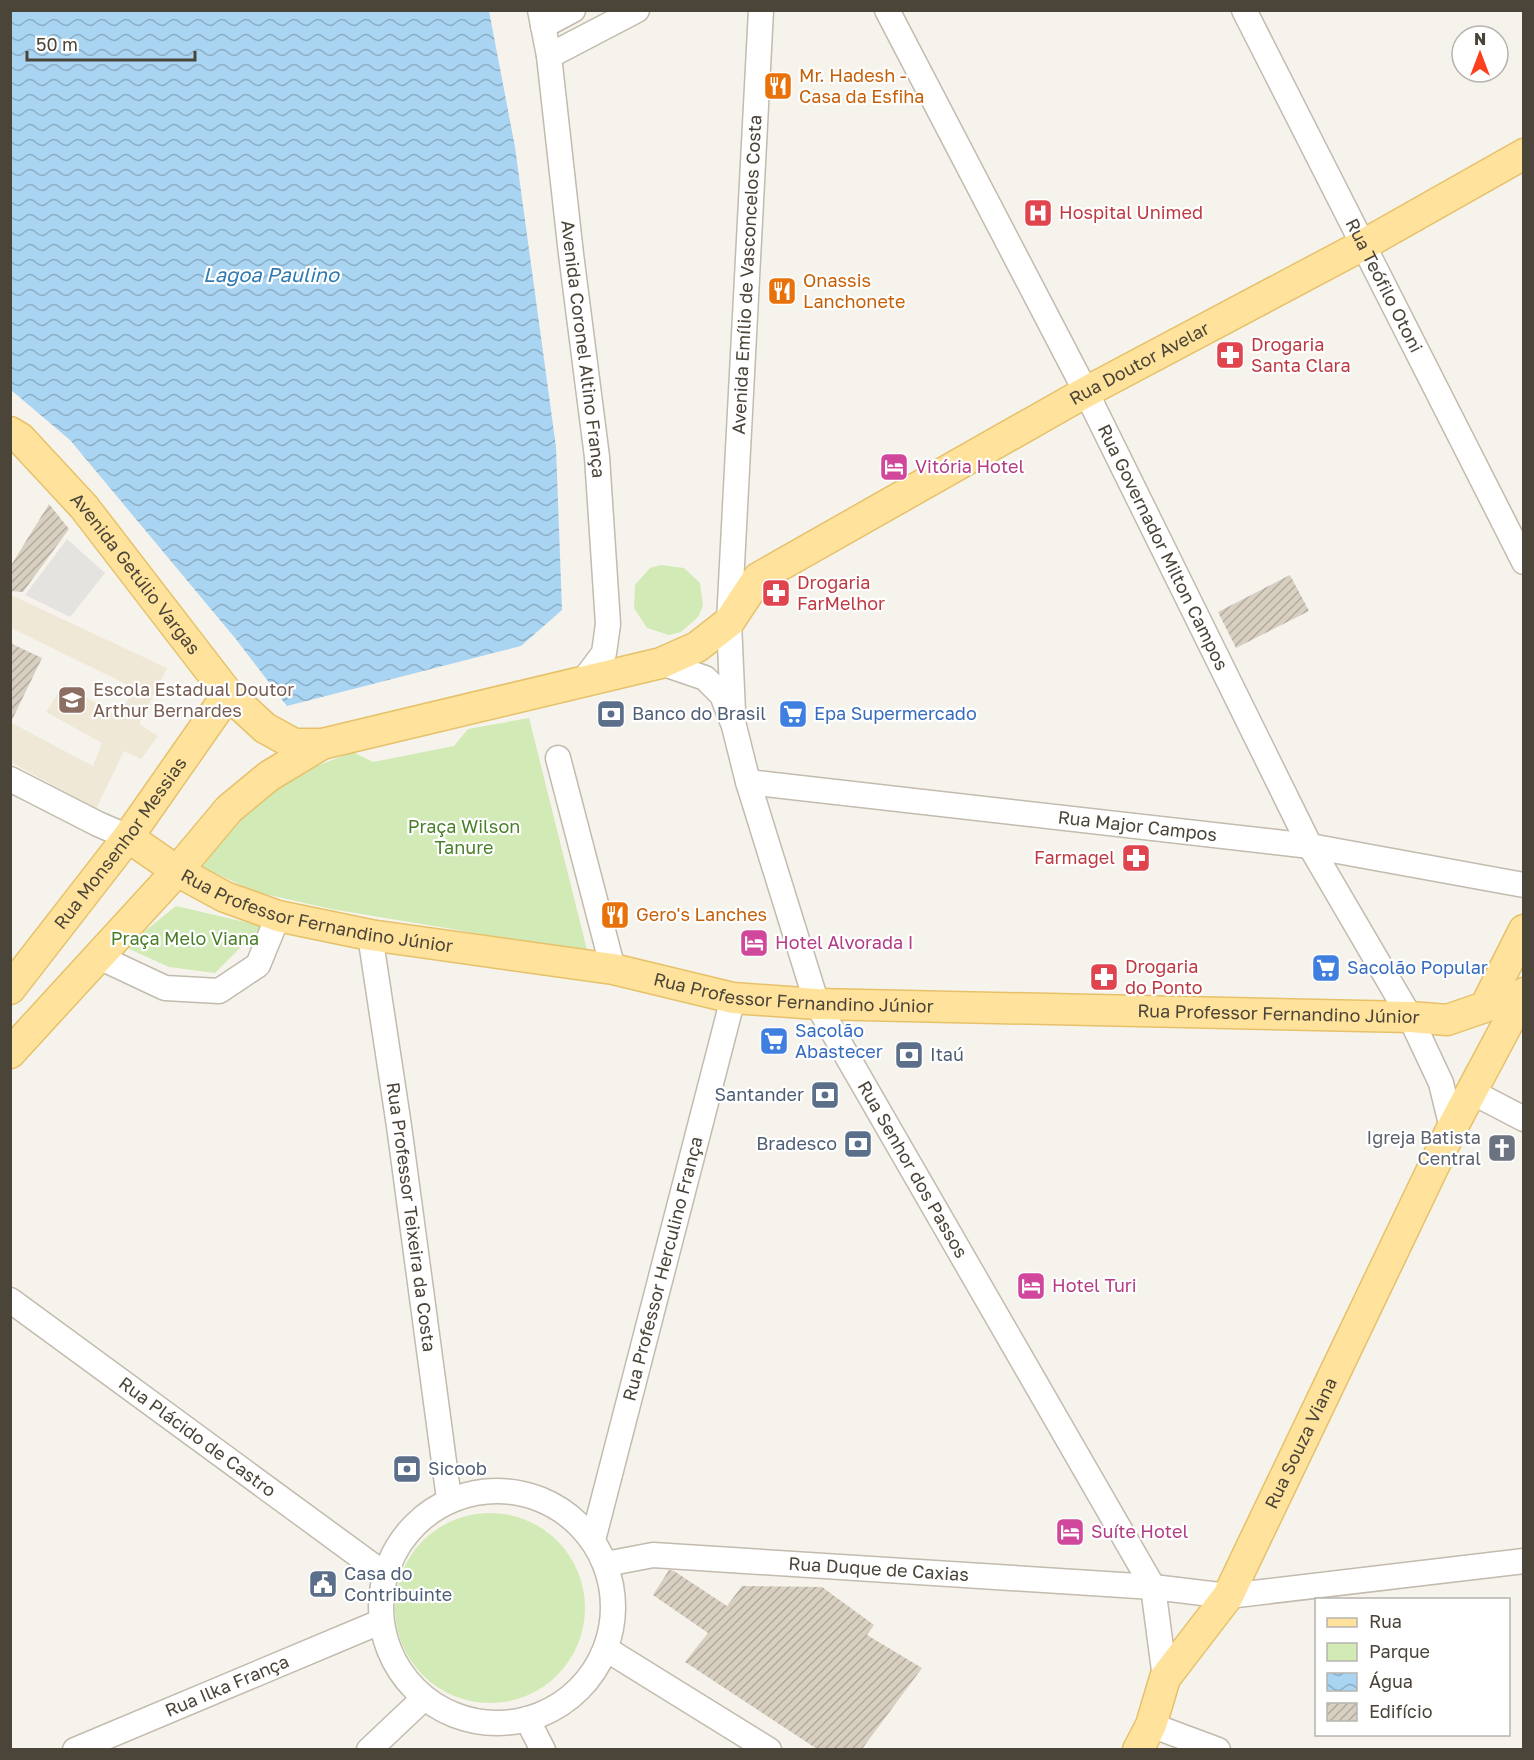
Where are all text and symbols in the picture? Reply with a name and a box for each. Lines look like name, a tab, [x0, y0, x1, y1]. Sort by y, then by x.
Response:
scale bar	[27, 24, 195, 62]
north arrow	[1450, 24, 1510, 84]
text: N	[1474, 29, 1486, 49]
text: 50 m	[36, 33, 78, 55]
place label: Mr. Hadesh - Casa da Esfiha	[799, 64, 925, 107]
restaurant icon: Mr. Hadesh - Casa da Esfiha	[762, 70, 794, 102]
street label: Avenida Emílio de Vasconcelos Costa	[727, 114, 766, 435]
hospital icon: Hospital Unimed	[1022, 197, 1054, 229]
place label: Hospital Unimed	[1059, 201, 1203, 223]
street label: Rua Teófilo Otoni	[1341, 214, 1428, 356]
street label: Avenida Coronel Altino França	[557, 219, 610, 479]
water label: Lagoa Paulino	[203, 262, 340, 287]
place label: Onassis Lanchonete	[803, 269, 906, 312]
restaurant icon: Onassis Lanchonete	[766, 275, 798, 307]
street label: Rua Doutor Avelar	[1065, 317, 1213, 409]
place label: Drogaria Santa Clara	[1251, 333, 1351, 376]
pharmacy icon: Drogaria Santa Clara	[1214, 339, 1246, 371]
street label: Rua Governador Milton Campos	[1094, 420, 1234, 674]
hotel icon: Vitória Hotel	[878, 451, 910, 483]
place label: Vitória Hotel	[915, 455, 1025, 477]
street label: Avenida Getúlio Vargas	[66, 488, 206, 659]
place label: Drogaria FarMelhor	[797, 571, 885, 614]
pharmacy icon: Drogaria FarMelhor	[760, 577, 792, 609]
place label: Escola Estadual Doutor Arthur Bernardes	[93, 678, 294, 721]
school or university icon: Escola Estadual Doutor Arthur Bernardes	[56, 684, 88, 716]
bank icon: Banco do Brasil	[595, 698, 627, 730]
supermarket icon: Epa Supermercado	[777, 698, 809, 730]
place label: Banco do Brasil	[632, 702, 766, 724]
place label: Epa Supermercado	[814, 702, 977, 724]
street label: Rua Monsenhor Messias	[49, 752, 191, 933]
street label: Rua Major Campos	[1057, 805, 1218, 845]
park label: Praça Wilson Tanure	[408, 815, 520, 858]
pharmacy icon: Farmagel	[1120, 842, 1152, 874]
place label: Farmagel	[1034, 846, 1115, 868]
street label: Rua Professor Fernandino Júnior	[178, 863, 455, 956]
restaurant icon: Gero's Lanches	[599, 899, 631, 931]
place label: Gero's Lanches	[636, 903, 767, 925]
park label: Praça Melo Viana	[111, 927, 259, 949]
hotel icon: Hotel Alvorada I	[738, 927, 770, 959]
place label: Hotel Alvorada I	[775, 931, 913, 953]
supermarket icon: Sacolão Popular	[1310, 952, 1342, 984]
place label: Drogaria do Ponto	[1125, 955, 1203, 998]
place label: Sacolão Popular	[1347, 956, 1488, 978]
pharmacy icon: Drogaria do Ponto	[1088, 961, 1120, 993]
street label: Rua Professor Fernandino Júnior	[651, 967, 934, 1017]
street label: Rua Professor Fernandino Júnior	[1137, 999, 1420, 1028]
place label: Sacolão Abastecer	[795, 1019, 883, 1062]
supermarket icon: Sacolão Abastecer	[758, 1025, 790, 1057]
bank icon: Itaú	[893, 1039, 925, 1071]
place label: Itaú	[930, 1043, 964, 1065]
street label: Rua Senhor dos Passos	[854, 1076, 973, 1262]
bank icon: Santander	[809, 1079, 841, 1111]
street label: Rua Professor Teixeira da Costa	[382, 1081, 441, 1353]
place label: Santander	[714, 1083, 804, 1105]
place label: Igreja Batista Central	[1367, 1126, 1481, 1169]
bank icon: Bradesco	[842, 1128, 874, 1160]
place label: Bradesco	[756, 1132, 837, 1154]
church icon: Igreja Batista Central	[1486, 1132, 1518, 1164]
street label: Rua Professor Herculino França	[617, 1134, 707, 1403]
hotel icon: Hotel Turi	[1015, 1270, 1047, 1302]
place label: Hotel Turi	[1052, 1274, 1137, 1296]
street label: Rua Plácido de Castro	[115, 1372, 281, 1501]
street label: Rua Souza Viana	[1259, 1374, 1341, 1512]
bank icon: Sicoob	[391, 1453, 423, 1485]
place label: Sicoob	[428, 1457, 487, 1479]
hotel icon: Suíte Hotel	[1054, 1516, 1086, 1548]
place label: Suíte Hotel	[1091, 1520, 1188, 1542]
street label: Rua Duque de Caxias	[788, 1552, 970, 1585]
place label: Casa do Contribuinte	[344, 1562, 452, 1605]
public building icon: Casa do Contribuinte	[307, 1568, 339, 1600]
legend	[1315, 1598, 1510, 1736]
text: Rua	[1369, 1610, 1402, 1632]
text: Parque	[1369, 1640, 1430, 1662]
street label: Rua Ilka França	[161, 1649, 292, 1721]
text: Água	[1369, 1670, 1413, 1692]
text: Edifício	[1369, 1700, 1433, 1722]

